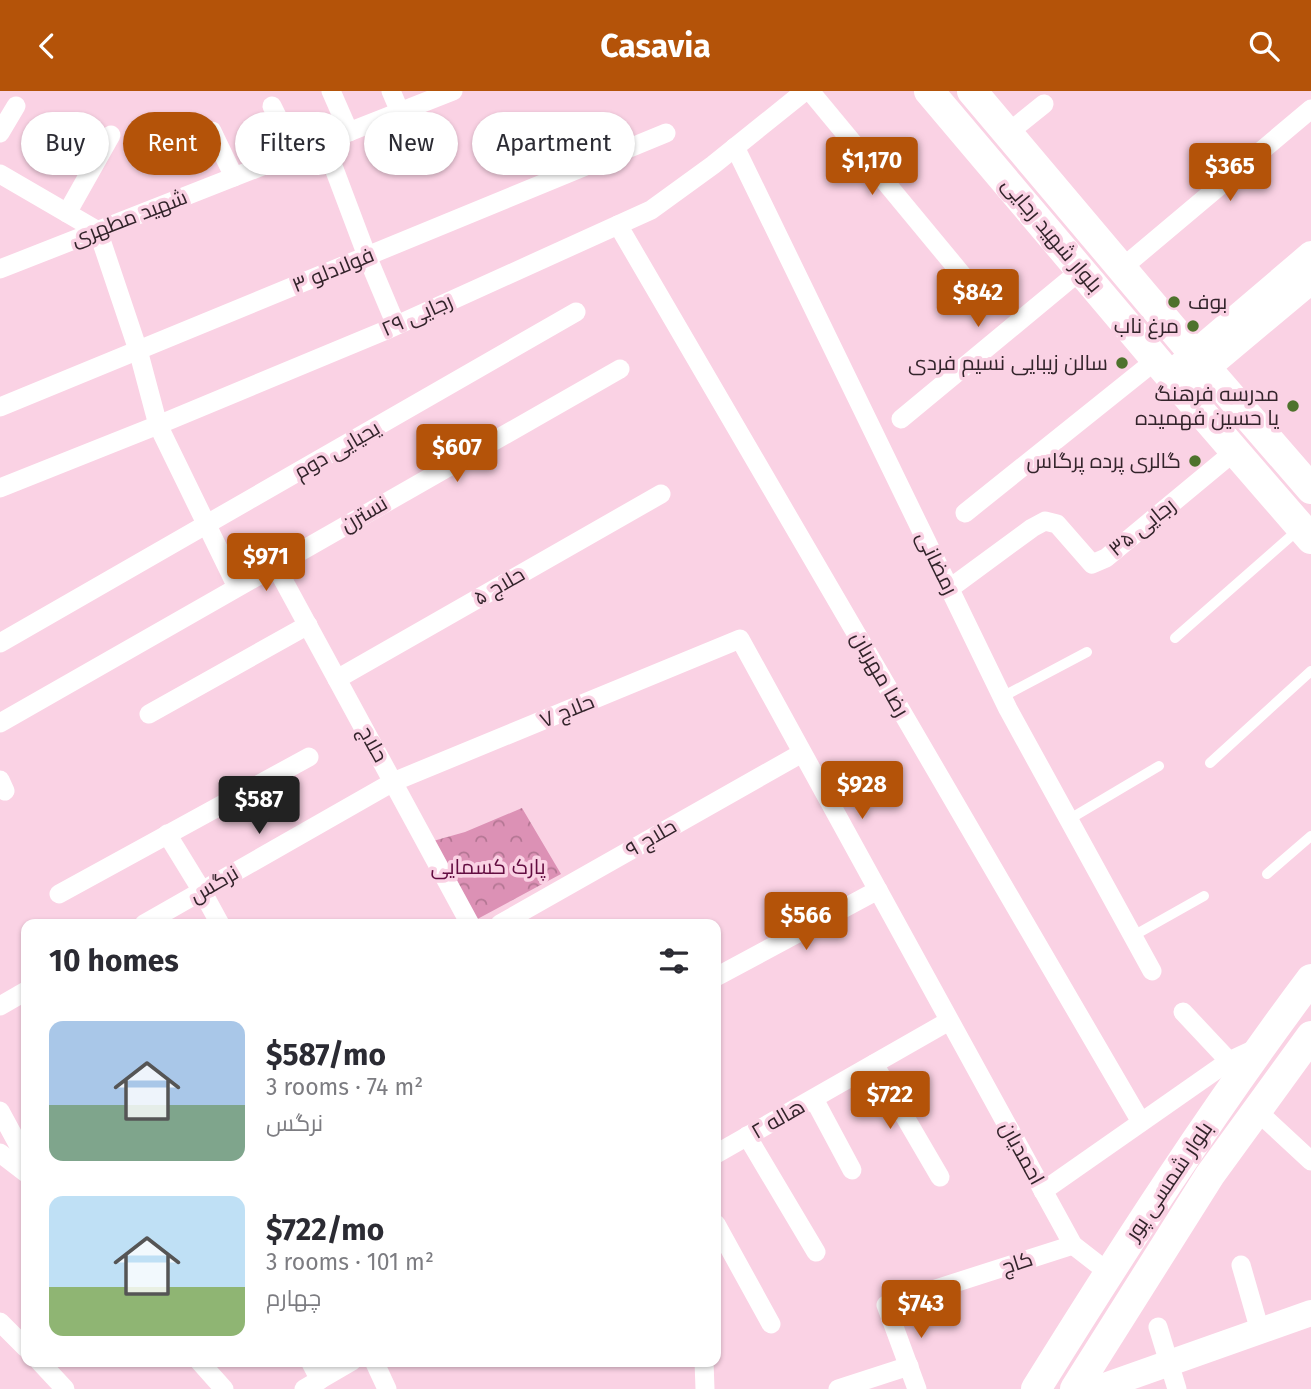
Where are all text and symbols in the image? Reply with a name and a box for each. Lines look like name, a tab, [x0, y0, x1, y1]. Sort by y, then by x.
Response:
icon: back	[28, 27, 66, 65]
text: Casavia	[600, 27, 711, 65]
icon: search	[1245, 27, 1283, 65]
chip: Buy	[21, 112, 109, 175]
chip: Rent	[123, 112, 221, 175]
chip: Filters	[235, 112, 350, 175]
chip: New	[364, 112, 458, 175]
chip: Apartment	[472, 112, 635, 175]
pin: $1,170	[815, 137, 929, 197]
pin: $365	[1189, 143, 1271, 203]
text: $1,170	[842, 146, 902, 174]
text: $365	[1205, 152, 1255, 180]
street label: بلوار شهید رجایی	[996, 172, 1108, 298]
street label: شهید مطهری	[67, 184, 191, 252]
street label: فولادلو ۳	[288, 242, 378, 298]
pin: $842	[937, 269, 1019, 329]
text: $842	[953, 278, 1003, 306]
street label: رجایی ۲۹	[377, 288, 457, 342]
place label: بوف	[1188, 289, 1227, 315]
marker: بوف	[1166, 294, 1182, 310]
place label: مرغ ناب	[1114, 313, 1179, 340]
marker: مرغ ناب	[1185, 318, 1201, 334]
place label: سالن زیبایی نسیم فردی	[908, 350, 1108, 377]
marker: سالن زیبایی نسیم فردی	[1114, 355, 1130, 371]
place label: مدرسه فرهنگ یا حسین فهمیده	[1135, 381, 1279, 431]
marker: مدرسه فرهنگ یا حسین فهمیده	[1285, 398, 1301, 414]
street label: یحیایی دوم	[289, 415, 386, 486]
pin: $607	[416, 425, 498, 484]
text: $607	[432, 433, 482, 461]
place label: گالری پرده پرگاس	[1027, 448, 1181, 475]
marker: گالری پرده پرگاس	[1187, 453, 1203, 469]
street label: نسترن	[336, 490, 392, 538]
street label: رجایی ۳۵	[1103, 492, 1181, 562]
street label: رمضانی	[911, 527, 963, 599]
pin: $971	[225, 533, 307, 593]
text: $971	[243, 542, 289, 570]
street label: حلاج ۵	[469, 561, 530, 612]
street label: رضا مهربان	[845, 627, 915, 721]
street label: حلاج ۷	[536, 688, 598, 735]
street label: حلاج	[352, 721, 394, 767]
pin: $928	[821, 761, 903, 821]
text: $928	[837, 770, 887, 798]
pin: $587	[218, 777, 300, 836]
text: $587	[235, 785, 283, 813]
street label: حلاج ۹	[621, 813, 682, 864]
park label: پارک کسمایی	[430, 854, 546, 881]
street label: نرگس	[185, 860, 243, 908]
pin: $566	[765, 893, 847, 952]
text: $566	[781, 901, 831, 929]
icon: filters	[655, 942, 693, 980]
text: 10 homes	[49, 943, 179, 979]
text: $587/mo	[266, 1037, 386, 1073]
icon: home	[105, 1049, 189, 1133]
pin: $722	[849, 1072, 931, 1131]
text: 3 rooms · 74 m²	[266, 1073, 423, 1101]
text: $722	[867, 1080, 913, 1108]
street label: هاله ۲	[747, 1093, 809, 1145]
text: نرگس	[266, 1109, 323, 1137]
street label: احمدیان	[994, 1117, 1050, 1189]
street label: بلوار شمسی پور	[1119, 1117, 1219, 1247]
text: $722/mo	[266, 1212, 384, 1248]
icon: home	[105, 1224, 189, 1308]
street label: کاج	[998, 1246, 1036, 1281]
text: 3 rooms · 101 m²	[266, 1248, 434, 1276]
pin: $743	[880, 1281, 962, 1340]
text: چهارم	[266, 1284, 321, 1312]
text: $743	[898, 1289, 944, 1317]

